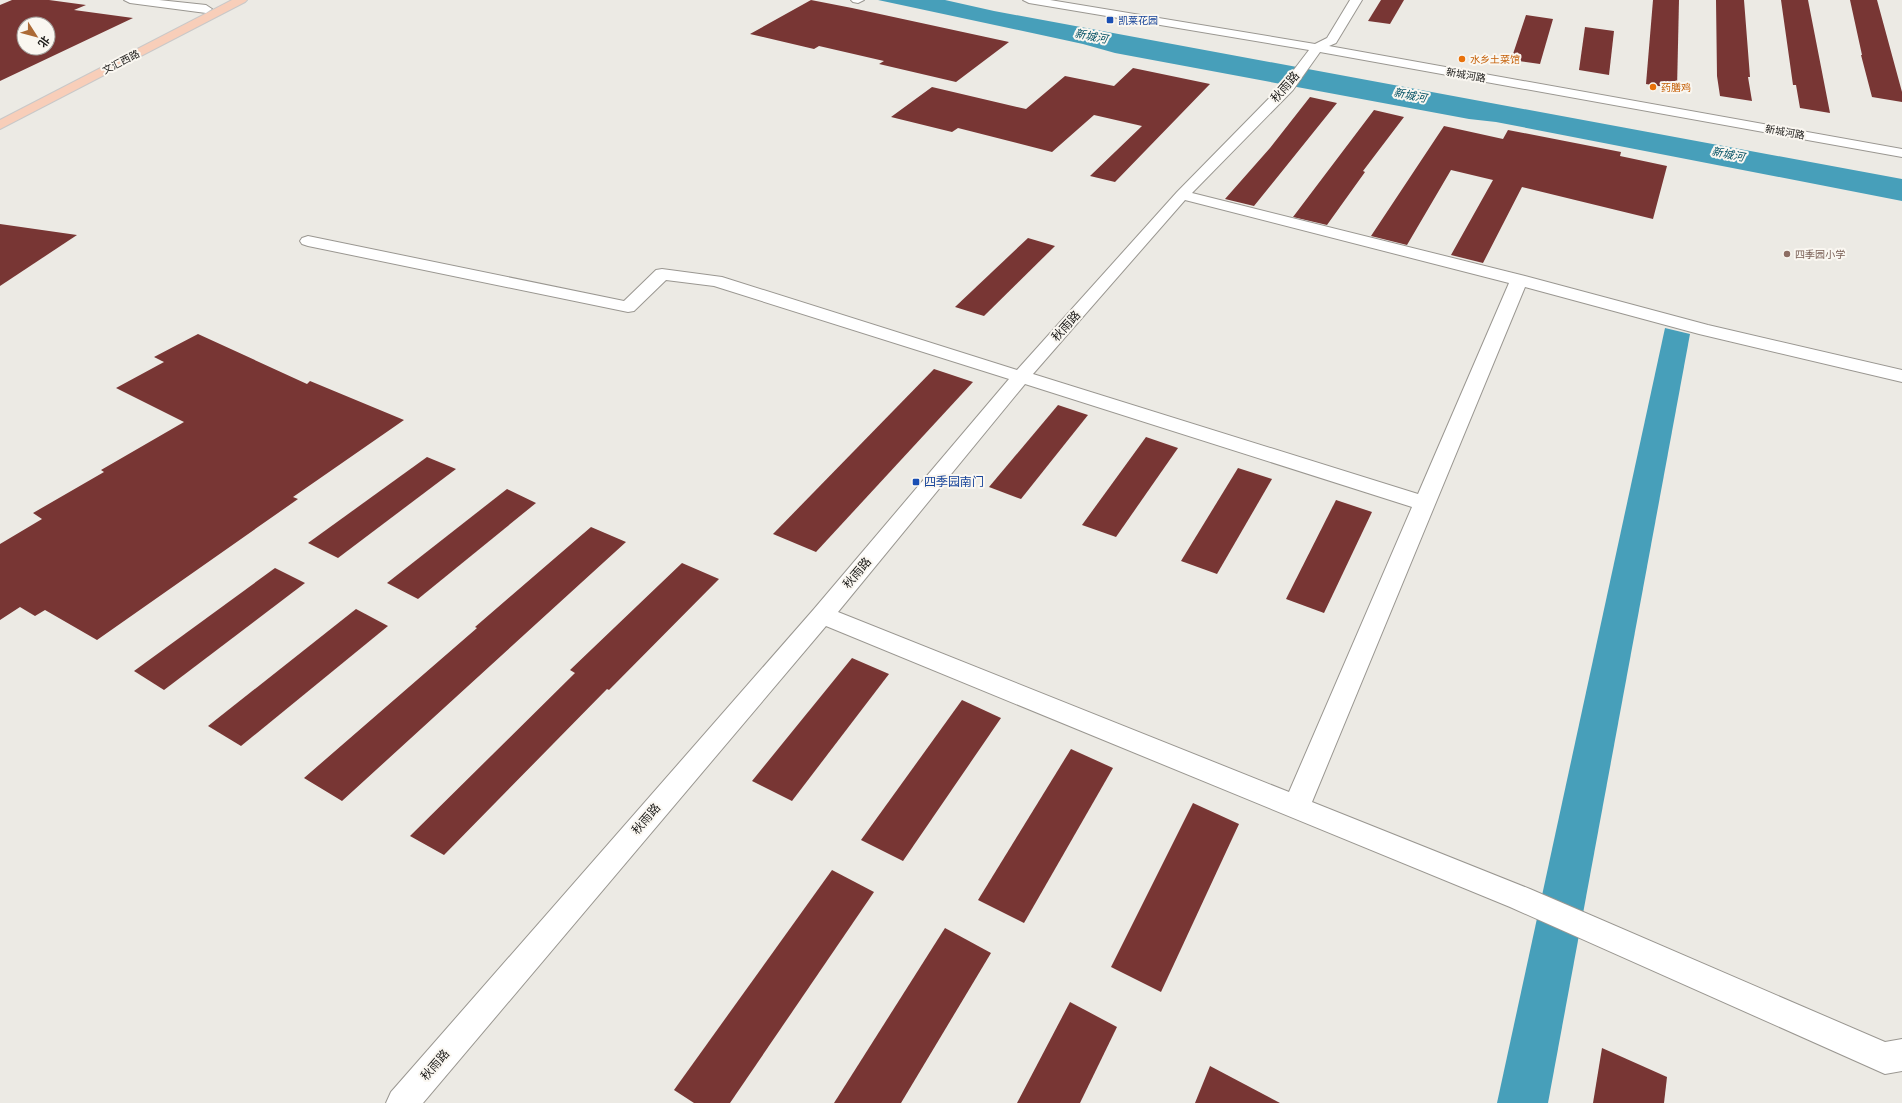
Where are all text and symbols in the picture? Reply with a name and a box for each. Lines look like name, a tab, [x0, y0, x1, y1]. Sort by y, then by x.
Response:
place label: 凯莱花园	[1118, 14, 1158, 27]
marker: 凯莱花园	[1105, 15, 1115, 25]
north arrow	[16, 16, 56, 56]
water label: 新城河	[1073, 26, 1110, 46]
text: 北	[35, 33, 53, 50]
street label: 文汇西路	[100, 47, 142, 77]
place label: 水乡土菜馆	[1470, 53, 1520, 66]
marker: 水乡土菜馆	[1457, 54, 1467, 64]
street label: 新城河路	[1445, 65, 1487, 85]
street label: 秋雨路	[1267, 68, 1303, 106]
place label: 药膳鸡	[1661, 81, 1691, 94]
marker: 药膳鸡	[1648, 82, 1658, 92]
water label: 新城河	[1392, 85, 1429, 105]
street label: 新城河路	[1764, 122, 1806, 142]
water label: 新城河	[1710, 144, 1747, 164]
place label: 四季园小学	[1795, 248, 1845, 261]
marker: 四季园小学	[1782, 249, 1792, 259]
street label: 秋雨路	[1048, 307, 1084, 345]
place label: 四季园南门	[924, 474, 984, 490]
marker: 四季园南门	[911, 477, 921, 487]
street label: 秋雨路	[839, 554, 875, 592]
street label: 秋雨路	[628, 800, 664, 838]
street label: 秋雨路	[417, 1046, 453, 1084]

